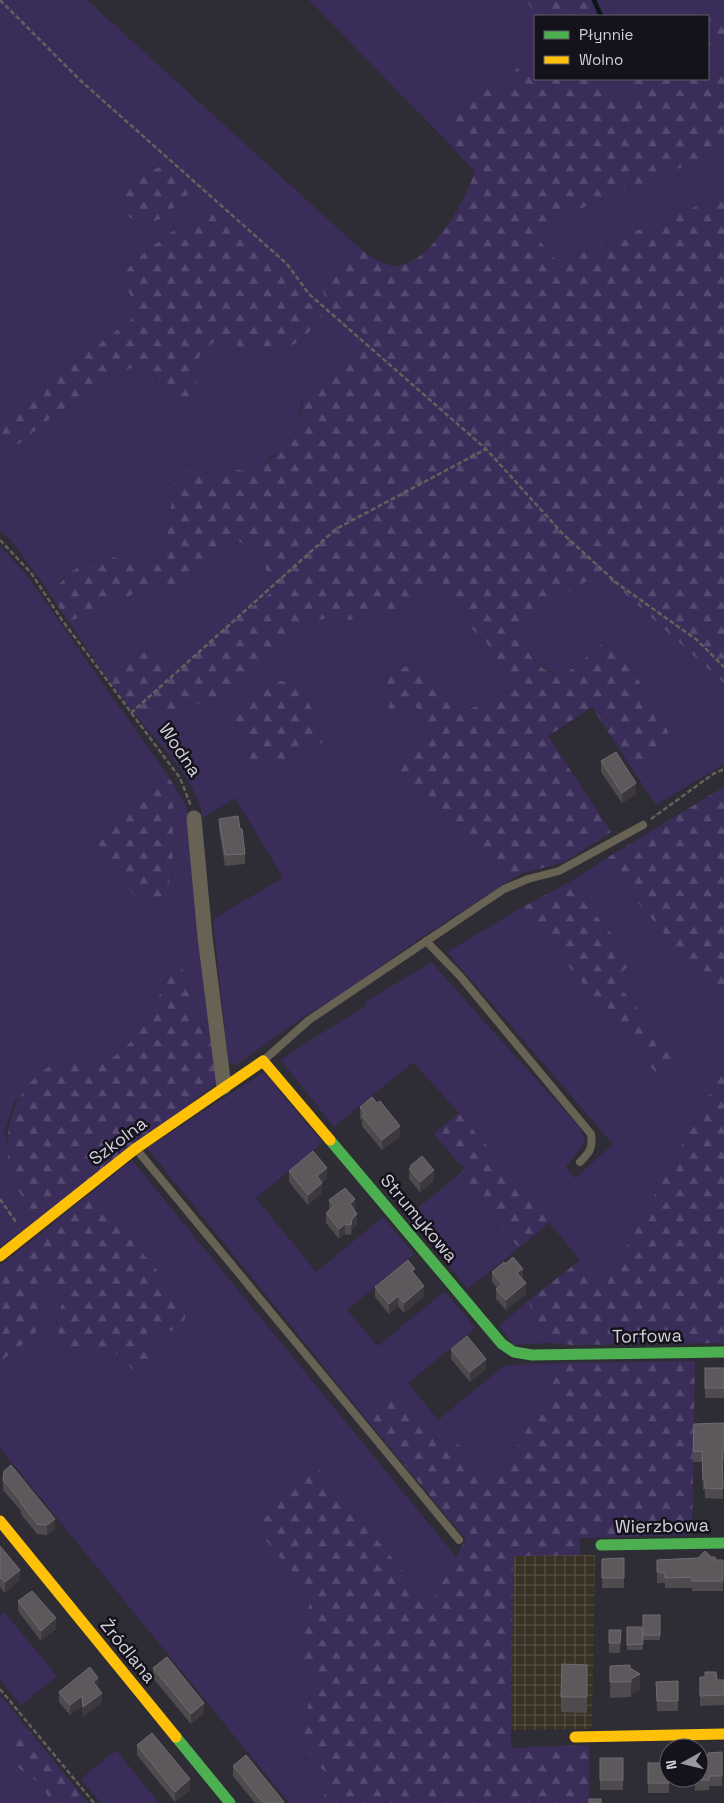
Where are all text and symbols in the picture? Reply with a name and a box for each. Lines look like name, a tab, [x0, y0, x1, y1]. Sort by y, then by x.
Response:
legend	[534, 15, 709, 80]
text: Płynnie	[579, 25, 633, 44]
text: Wolno	[579, 50, 623, 69]
street label: Wodna	[154, 719, 207, 781]
street label: Szkolna	[84, 1111, 151, 1170]
street label: Strumykowa	[376, 1169, 463, 1267]
street label: Torfowa	[612, 1323, 682, 1348]
street label: Wierzbowa	[615, 1513, 709, 1538]
street label: Źródlana	[96, 1614, 161, 1687]
north arrow	[659, 1738, 709, 1788]
text: N	[662, 1759, 681, 1771]

